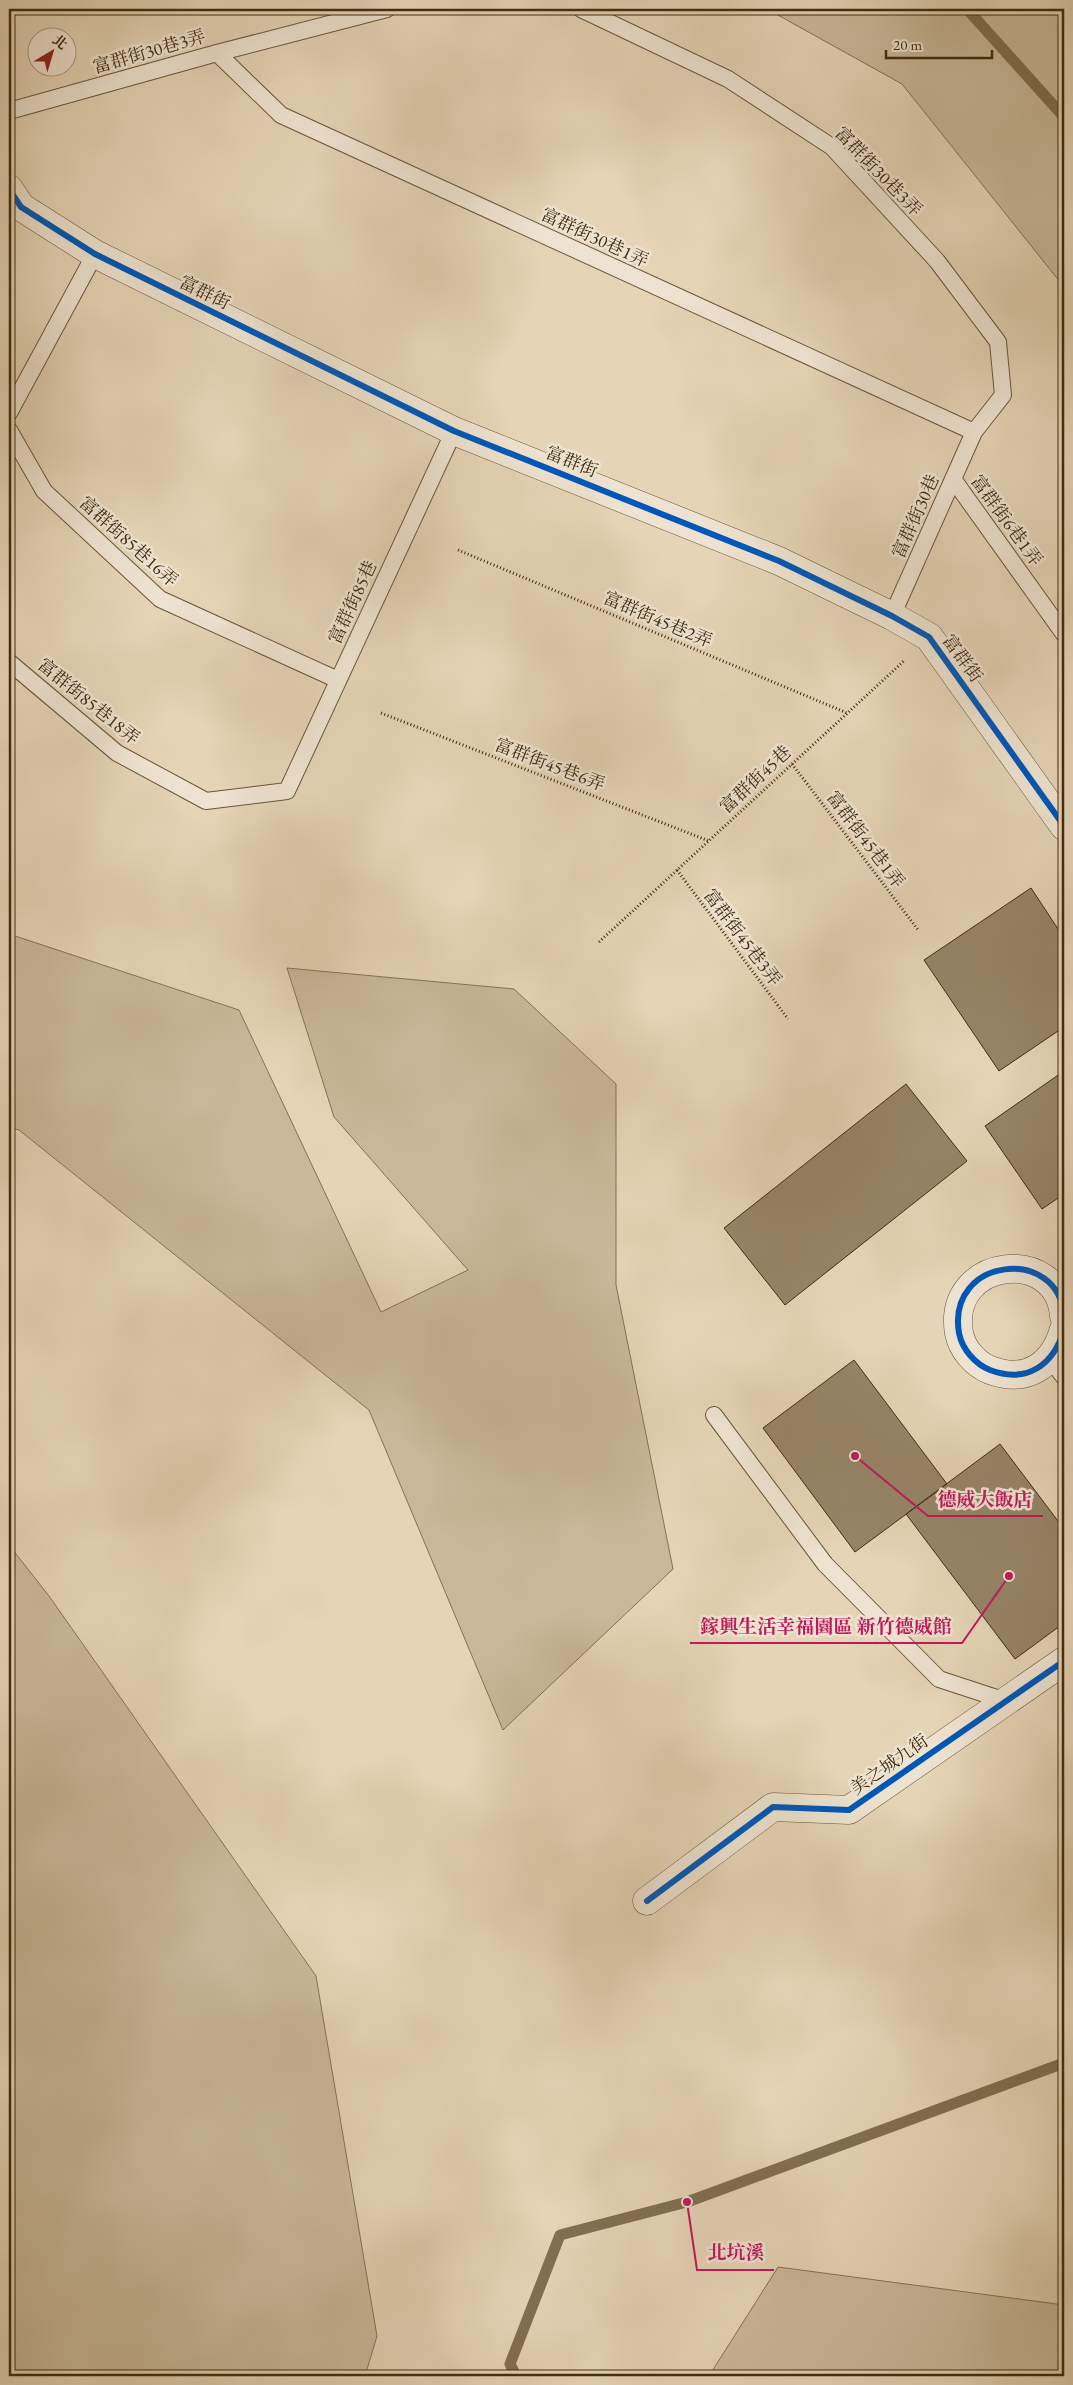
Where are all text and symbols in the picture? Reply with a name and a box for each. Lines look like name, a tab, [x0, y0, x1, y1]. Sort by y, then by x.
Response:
street label: 富群街30巷3弄	[90, 24, 208, 78]
north arrow	[28, 28, 78, 78]
scale bar	[886, 28, 992, 60]
text: 北	[49, 30, 71, 53]
text: 20 m	[893, 35, 922, 54]
street label: 富群街30巷3弄	[830, 121, 928, 221]
street label: 富群街30巷1弄	[538, 202, 652, 272]
street label: 富群街	[176, 270, 234, 314]
street label: 富群街	[543, 440, 601, 482]
street label: 富群街6巷1弄	[966, 470, 1048, 570]
street label: 富群街30巷	[886, 471, 944, 561]
street label: 富群街85巷16弄	[75, 491, 183, 591]
street label: 富群街85巷	[323, 557, 381, 647]
street label: 富群街45巷2弄	[600, 586, 716, 652]
street label: 富群街	[938, 629, 988, 687]
street label: 富群街85巷18弄	[33, 653, 145, 749]
street label: 富群街45巷6弄	[492, 732, 608, 796]
street label: 富群街45巷	[715, 740, 795, 818]
street label: 富群街45巷1弄	[822, 786, 910, 892]
street label: 富群街45巷3弄	[699, 884, 787, 990]
callout: 德威大飯店	[928, 1482, 1043, 1516]
text: 德威大飯店	[937, 1487, 1033, 1512]
callout: 鎵興生活幸福園區 新竹德威館	[690, 1609, 962, 1643]
text: 鎵興生活幸福園區 新竹德威館	[700, 1614, 952, 1639]
street label: 美之城九街	[846, 1729, 932, 1799]
callout: 北坑溪	[697, 2236, 774, 2270]
text: 北坑溪	[707, 2240, 765, 2265]

